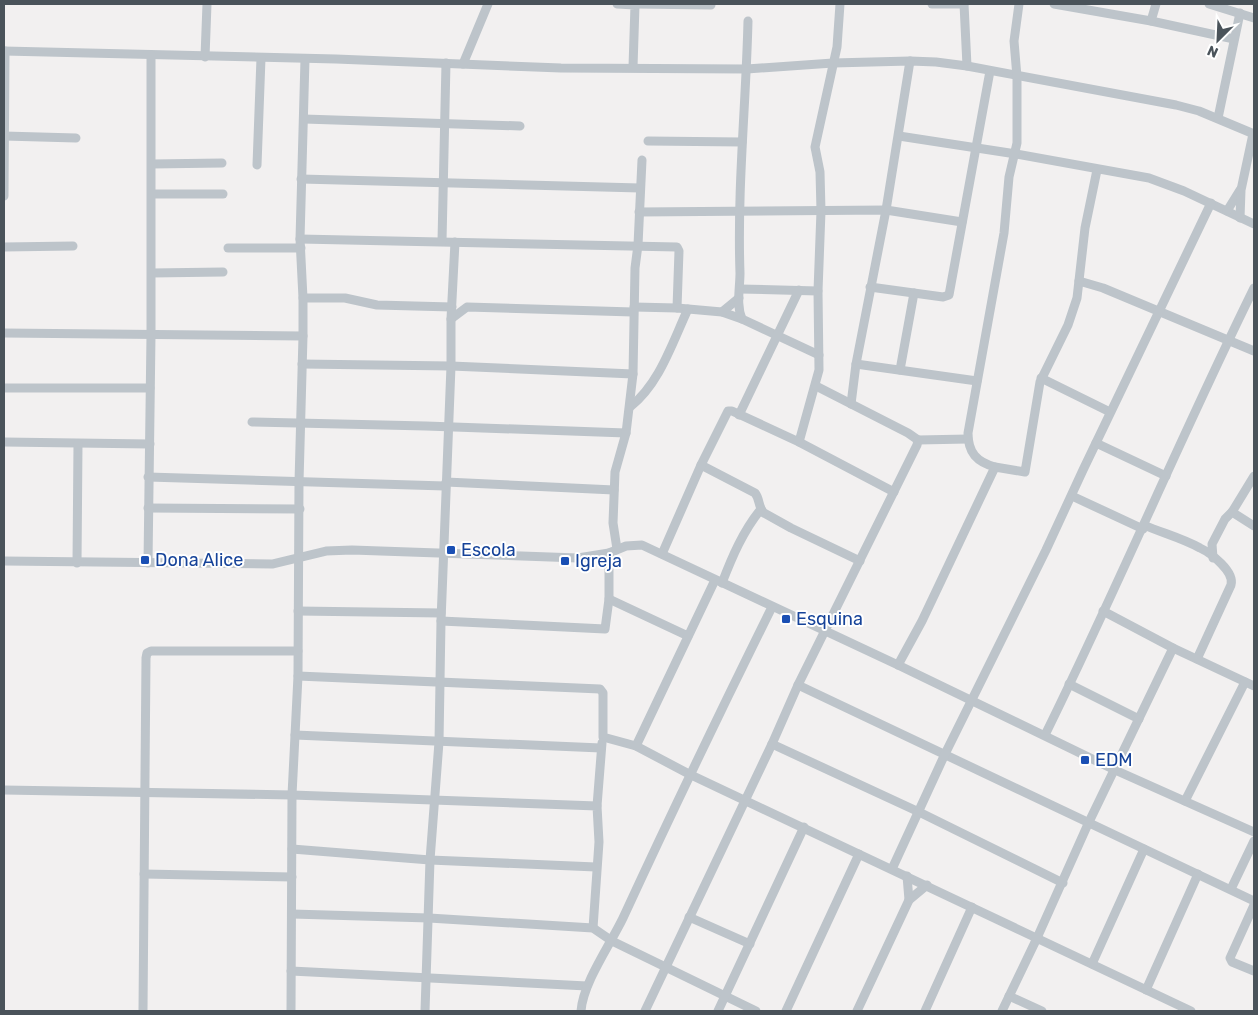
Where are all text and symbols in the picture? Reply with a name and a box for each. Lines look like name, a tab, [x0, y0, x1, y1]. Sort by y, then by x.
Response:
north arrow	[1193, 15, 1243, 65]
text: N	[1205, 42, 1221, 61]
place label: Escola	[461, 539, 516, 561]
marker: Escola	[445, 544, 457, 556]
place label: Dona Alice	[155, 549, 243, 571]
place label: Igreja	[575, 550, 622, 572]
marker: Dona Alice	[139, 554, 151, 566]
marker: Igreja	[559, 555, 571, 567]
place label: Esquina	[796, 608, 863, 630]
marker: Esquina	[780, 613, 792, 625]
place label: EDM	[1095, 749, 1133, 771]
marker: EDM	[1079, 754, 1091, 766]

